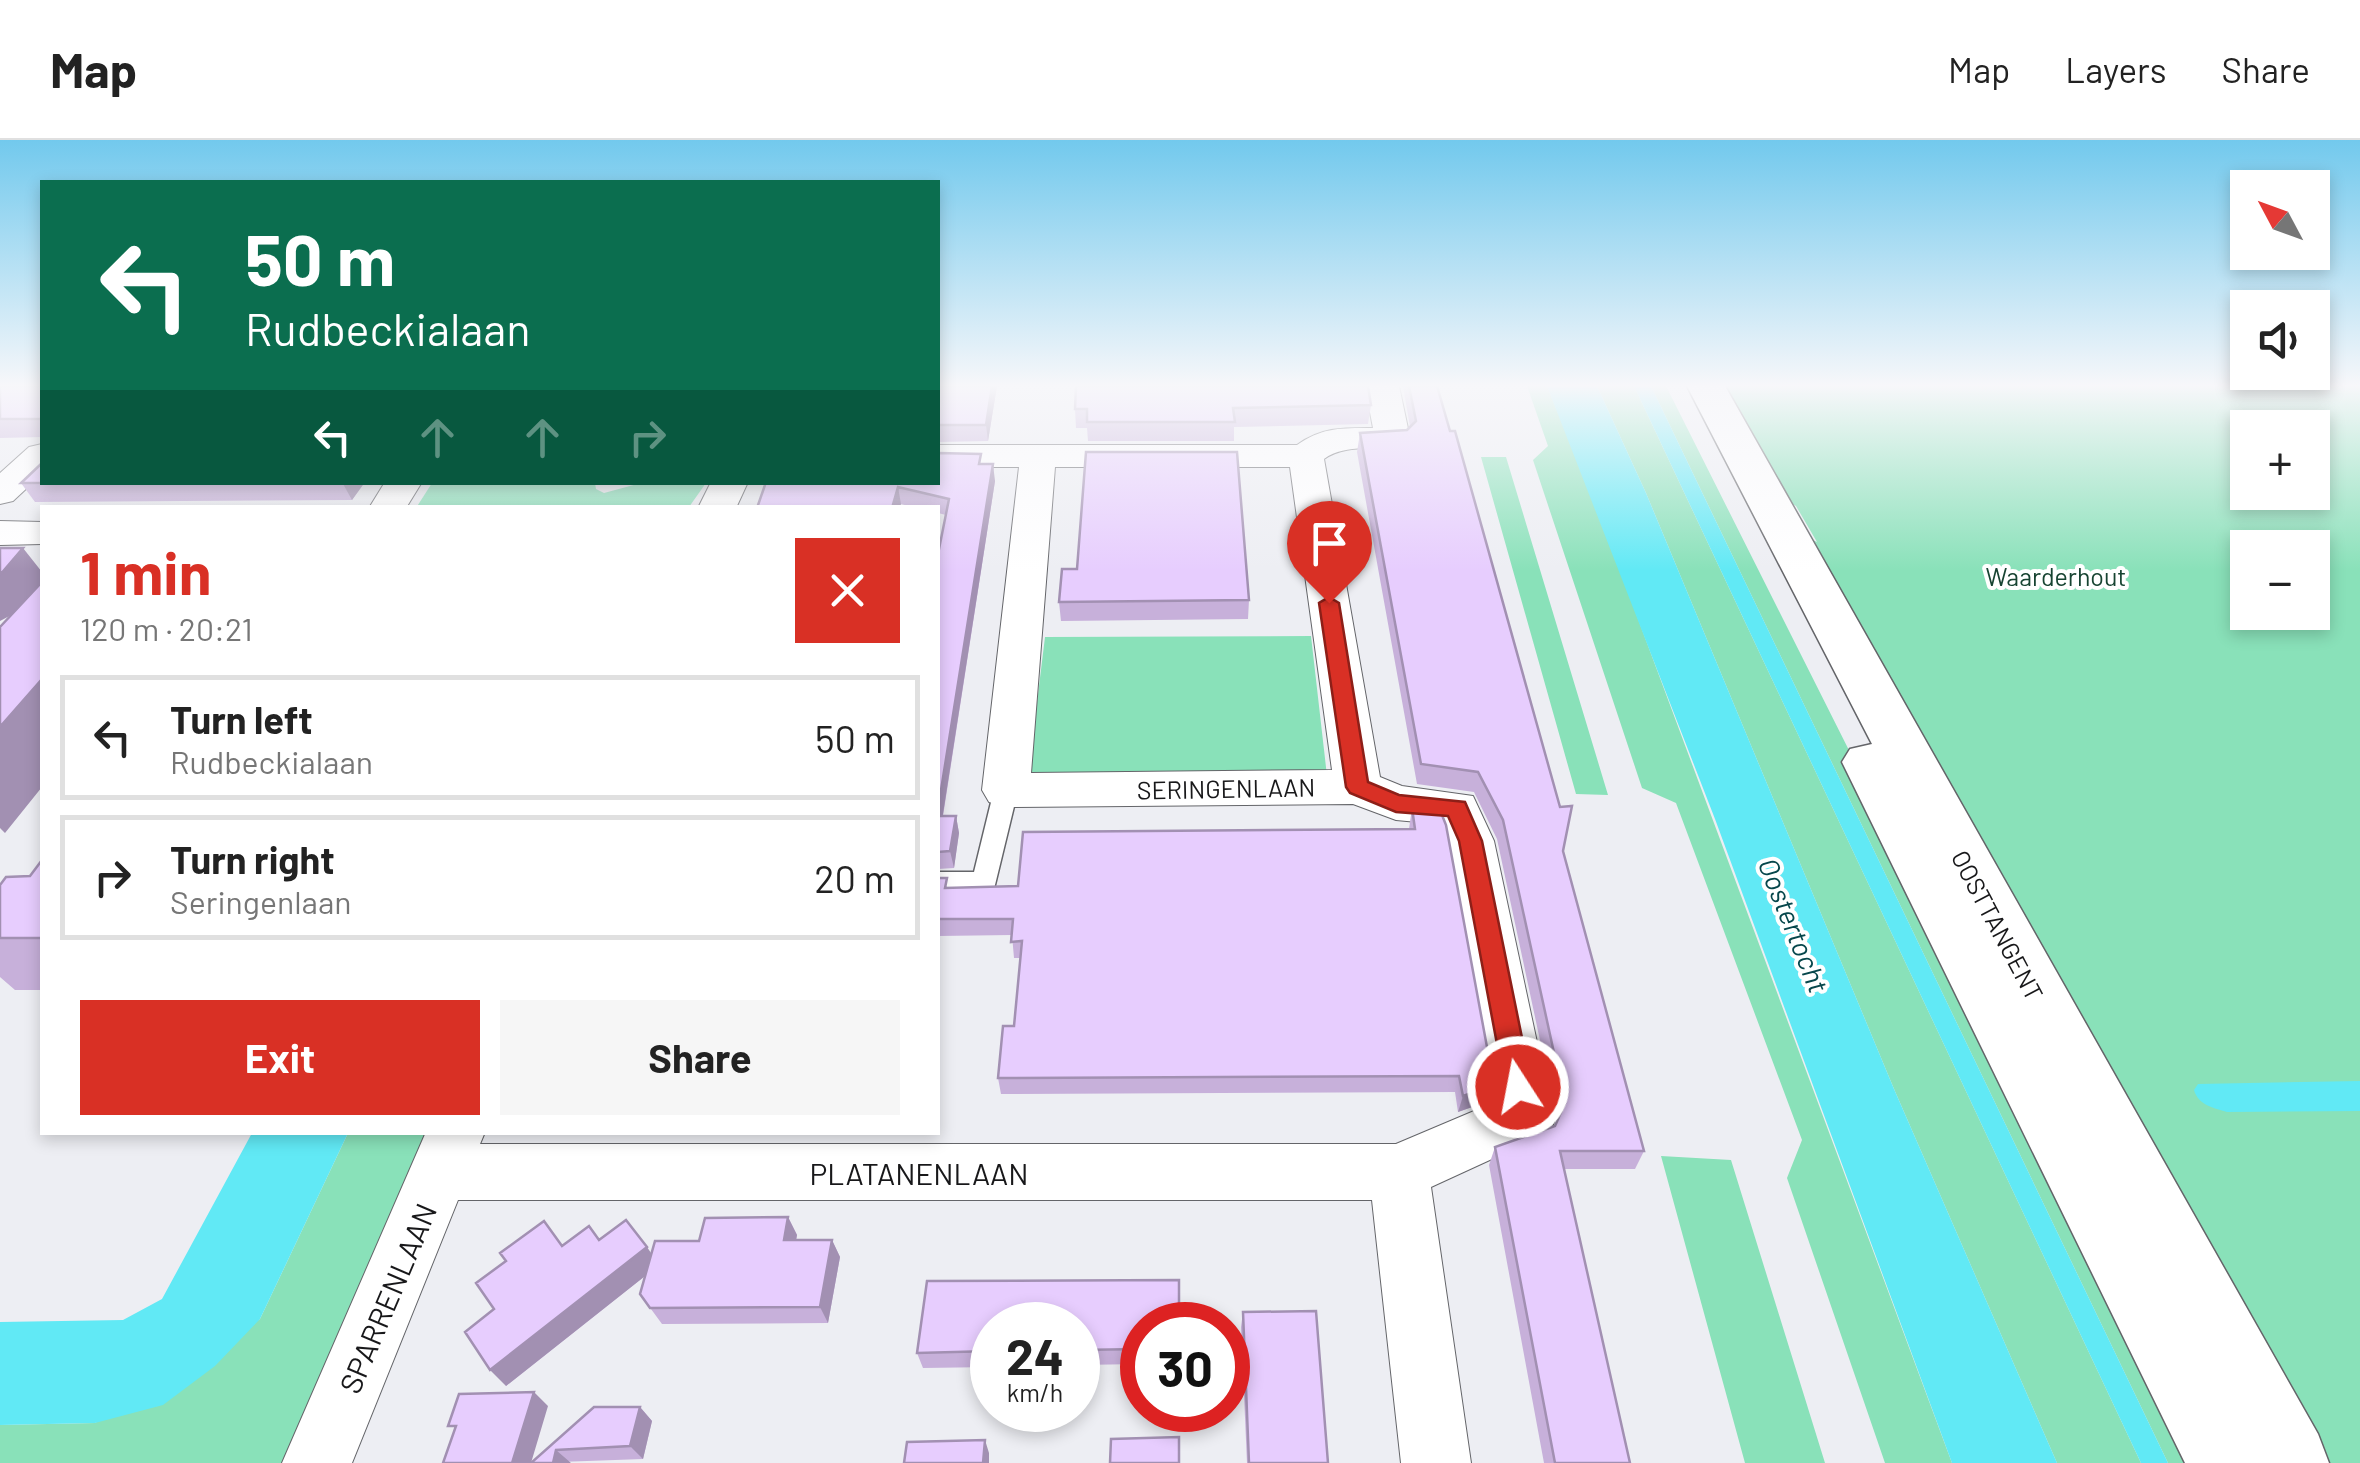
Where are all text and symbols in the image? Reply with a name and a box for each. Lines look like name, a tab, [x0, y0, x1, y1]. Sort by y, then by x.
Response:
text: Map	[50, 40, 137, 98]
text: Map	[1948, 48, 2010, 90]
text: Layers	[2065, 48, 2167, 90]
text: Share	[2222, 48, 2310, 90]
north arrow	[2230, 170, 2330, 270]
map controls	[2230, 170, 2330, 630]
text: 50 m	[245, 216, 395, 300]
icon: left	[80, 220, 210, 350]
button: sound	[2230, 290, 2330, 390]
text: Rudbeckialaan	[245, 301, 530, 355]
icon: left	[305, 410, 360, 465]
icon: ahead	[410, 410, 465, 465]
icon: ahead	[515, 410, 570, 465]
icon: right	[620, 410, 675, 465]
button: +	[2230, 410, 2330, 510]
pin	[1287, 501, 1372, 604]
icon: arrive	[1302, 516, 1357, 571]
button: −	[2230, 530, 2330, 630]
text: 1 min	[80, 535, 211, 607]
button: close	[795, 538, 900, 643]
park label: Waarderhout	[1986, 561, 2126, 591]
text: 120 m · 20:21	[80, 609, 253, 647]
text: Turn left	[170, 696, 313, 742]
icon: left	[85, 710, 140, 765]
text: 50 m	[815, 715, 895, 761]
text: Rudbeckialaan	[170, 742, 373, 780]
street label: SERINGENLAAN	[1137, 771, 1315, 805]
text: Turn right	[170, 836, 335, 882]
street label: OOSTTANGENT	[1946, 845, 2050, 1005]
icon: right	[85, 850, 140, 905]
water label: Oostertocht	[1752, 853, 1836, 997]
text: 20 m	[814, 855, 895, 901]
text: Seringenlaan	[170, 882, 352, 920]
button: Exit	[80, 1000, 480, 1115]
button: Share	[500, 1000, 900, 1115]
position arrow	[1466, 1035, 1570, 1139]
street label: PLATANENLAAN	[809, 1155, 1029, 1191]
street label: SPARRENLAAN	[331, 1198, 443, 1398]
speed limit sign: 30	[1120, 1302, 1250, 1432]
text: 24	[1006, 1325, 1064, 1385]
text: km/h	[1007, 1377, 1063, 1407]

